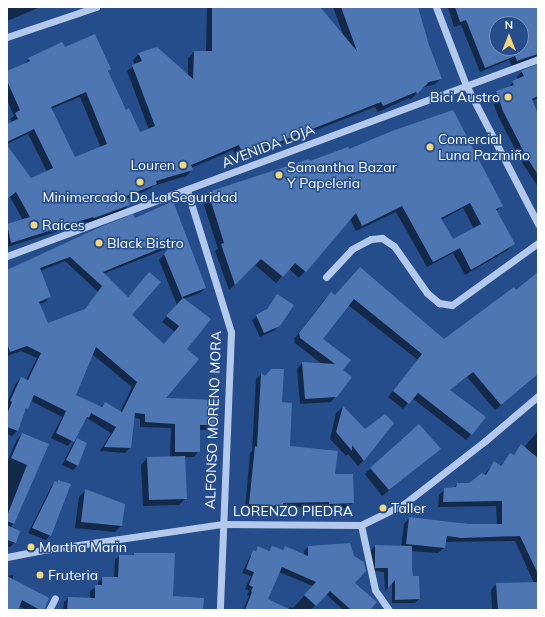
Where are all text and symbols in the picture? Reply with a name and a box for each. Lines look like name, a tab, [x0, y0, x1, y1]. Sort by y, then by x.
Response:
north arrow	[489, 16, 529, 56]
text: N	[505, 18, 513, 32]
place label: Bici Austro	[430, 89, 500, 105]
marker: Bici Austro	[503, 92, 513, 102]
street label: AVENIDA LOJA	[219, 121, 317, 171]
place label: Comercial Luna Pazmiño	[438, 131, 530, 164]
marker: Comercial Luna Pazmiño	[425, 142, 435, 152]
place label: Louren	[131, 157, 175, 173]
place label: Samantha Bazar Y Papeleria	[287, 159, 397, 192]
marker: Louren	[178, 160, 188, 170]
marker: Samantha Bazar Y Papeleria	[274, 170, 284, 180]
marker: Minimercado De La Seguridad	[135, 177, 145, 187]
place label: Minimercado De La Seguridad	[43, 189, 237, 205]
place label: Raices	[42, 217, 85, 233]
marker: Raices	[29, 220, 39, 230]
place label: Black Bistro	[107, 235, 184, 251]
marker: Black Bistro	[94, 238, 104, 248]
street label: ALFONSO MORENO MORA	[201, 331, 225, 509]
place label: Taller	[391, 500, 426, 516]
street label: LORENZO PIEDRA	[233, 503, 353, 519]
marker: Taller	[378, 503, 388, 513]
place label: Martha Marin	[39, 539, 127, 555]
marker: Martha Marin	[26, 542, 36, 552]
place label: Fruteria	[48, 567, 98, 583]
marker: Fruteria	[35, 570, 45, 580]

